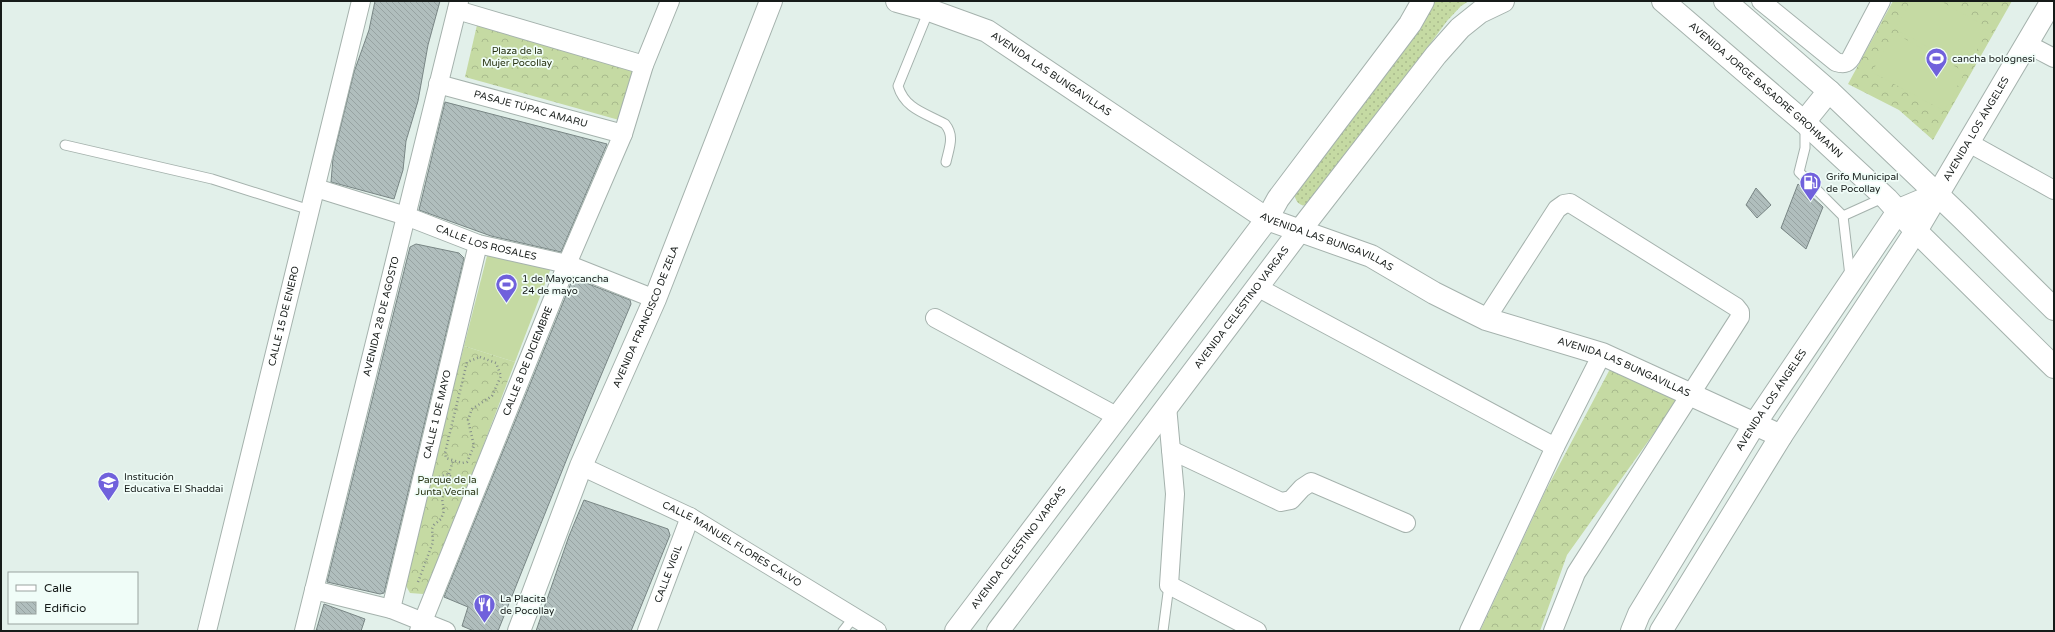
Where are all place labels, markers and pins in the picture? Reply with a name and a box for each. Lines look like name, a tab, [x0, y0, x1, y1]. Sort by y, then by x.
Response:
sports icon: cancha bolognesi	[1924, 46, 1950, 79]
place label: cancha bolognesi	[1952, 53, 2035, 65]
fuel station icon: Grifo Municipal de Pocollay	[1798, 170, 1824, 203]
place label: Grifo Municipal de Pocollay	[1826, 171, 1899, 195]
sports icon: 1 de Mayo;cancha 24 de mayo	[494, 272, 520, 305]
place label: 1 de Mayo;cancha 24 de mayo	[522, 273, 609, 297]
school or university icon: Institución Educativa El Shaddai	[95, 470, 121, 503]
place label: Institución Educativa El Shaddai	[124, 471, 223, 495]
restaurant icon: La Placita de Pocollay	[472, 592, 498, 625]
place label: La Placita de Pocollay	[500, 593, 555, 617]

